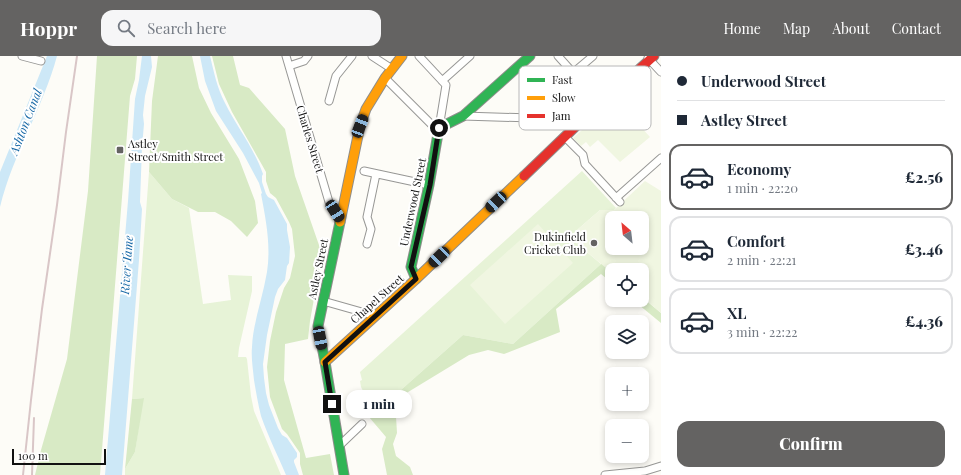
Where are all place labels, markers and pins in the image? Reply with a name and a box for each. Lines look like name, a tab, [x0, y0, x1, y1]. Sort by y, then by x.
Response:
place label: Astley Street/Smith Street	[127, 136, 223, 164]
marker: Astley Street/Smith Street	[115, 145, 125, 155]
place label: Dukinfield Cricket Club	[524, 229, 587, 257]
marker: Dukinfield Cricket Club	[589, 238, 599, 248]

